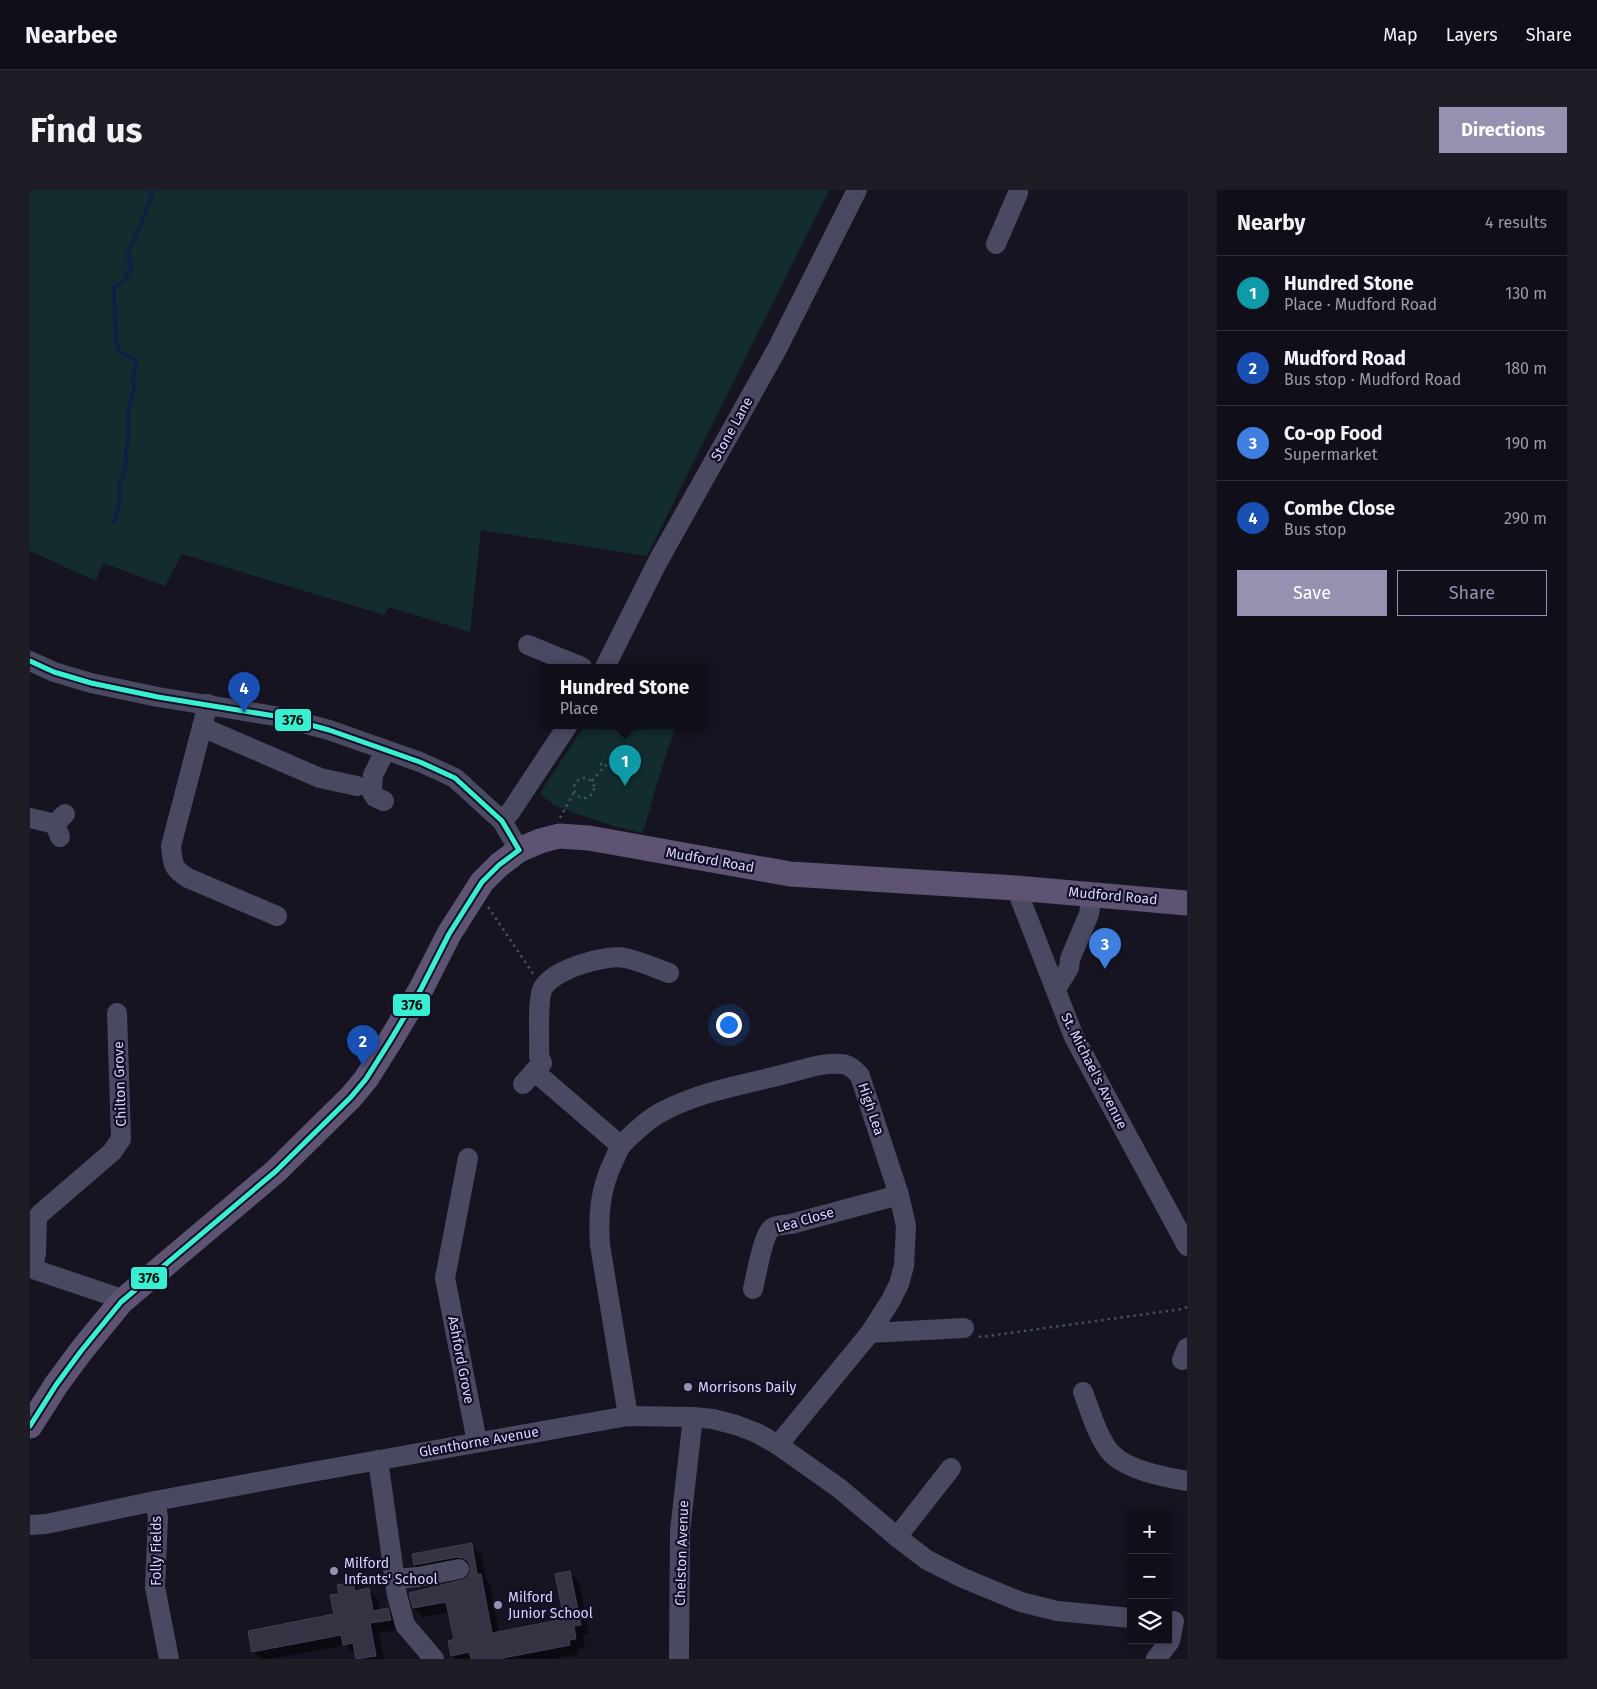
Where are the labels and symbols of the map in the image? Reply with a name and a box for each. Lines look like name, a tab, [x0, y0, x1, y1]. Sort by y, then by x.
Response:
street label: Stone Lane	[707, 394, 757, 464]
pin: 4	[228, 672, 260, 713]
line badge: 376	[274, 708, 312, 732]
text: 376	[281, 712, 304, 729]
pin: 1	[609, 745, 641, 786]
street label: Mudford Road	[664, 844, 756, 876]
street label: Mudford Road	[1068, 884, 1158, 908]
pin: 3	[1089, 928, 1121, 969]
line badge: 376	[392, 993, 431, 1017]
text: 376	[400, 997, 423, 1014]
street label: St. Michael's Avenue	[1057, 1010, 1131, 1132]
your location	[716, 1012, 742, 1038]
pin: 2	[347, 1025, 379, 1066]
street label: Chilton Grove	[110, 1041, 130, 1127]
street label: High Lea	[854, 1081, 888, 1137]
street label: Lea Close	[774, 1204, 836, 1236]
line badge: 376	[130, 1266, 168, 1290]
text: 376	[137, 1270, 160, 1287]
street label: Ashford Grove	[444, 1315, 478, 1405]
place label: Morrisons Daily	[698, 1379, 796, 1396]
marker: Morrisons Daily	[682, 1381, 694, 1393]
street label: Glenthorne Avenue	[418, 1423, 540, 1461]
street label: Chelston Avenue	[672, 1500, 692, 1606]
street label: Folly Fields	[148, 1515, 165, 1586]
place label: Milford Infants' School	[344, 1555, 438, 1588]
marker: Milford Infants' School	[328, 1565, 340, 1577]
place label: Milford Junior School	[508, 1589, 593, 1622]
marker: Milford Junior School	[492, 1599, 504, 1611]

